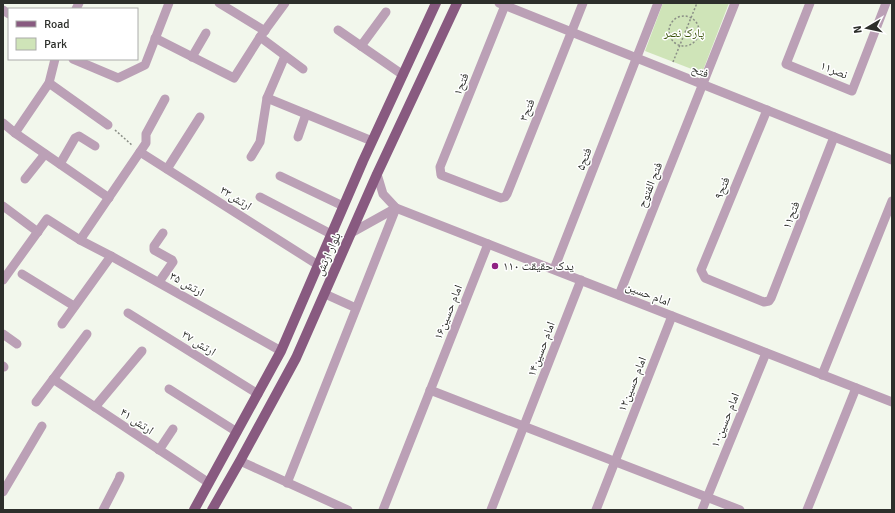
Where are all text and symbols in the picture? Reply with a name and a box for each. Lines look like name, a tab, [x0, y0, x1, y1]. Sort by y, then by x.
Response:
legend	[8, 8, 138, 60]
north arrow	[847, 8, 887, 48]
text: Road	[44, 17, 70, 32]
text: N	[851, 25, 865, 34]
park label: پارک نصر	[663, 26, 705, 41]
text: Park	[44, 37, 67, 52]
street label: ۱۱نصر	[818, 58, 850, 83]
street label: فتح	[689, 61, 711, 82]
street label: ۱فتح	[450, 71, 473, 98]
street label: ۳فتح	[516, 97, 539, 124]
street label: ۵فتح	[573, 146, 596, 172]
street label: فتح الفتوح	[635, 160, 666, 210]
street label: ۹فتح	[711, 175, 734, 202]
street label: ارتش۳۳	[217, 183, 254, 214]
street label: ۱۱فتح	[779, 199, 804, 231]
street label: بلوار ارتش	[312, 230, 345, 278]
place label: یدک حقیقت ۱۱۰	[503, 259, 574, 274]
marker: یدک حقیقت ۱۱۰	[490, 261, 500, 271]
street label: ارتش ۳۵	[167, 269, 207, 300]
street label: امام حسین	[623, 279, 672, 310]
street label: امام حسین۱۶	[431, 283, 466, 342]
street label: امام حسین۱۴	[524, 319, 559, 379]
street label: ارتش ۳۷	[179, 327, 219, 360]
street label: امام حسین۱۲	[615, 355, 650, 414]
street label: امام حسین۱۰	[708, 391, 743, 450]
street label: ارتش ۴۱	[117, 405, 156, 438]

